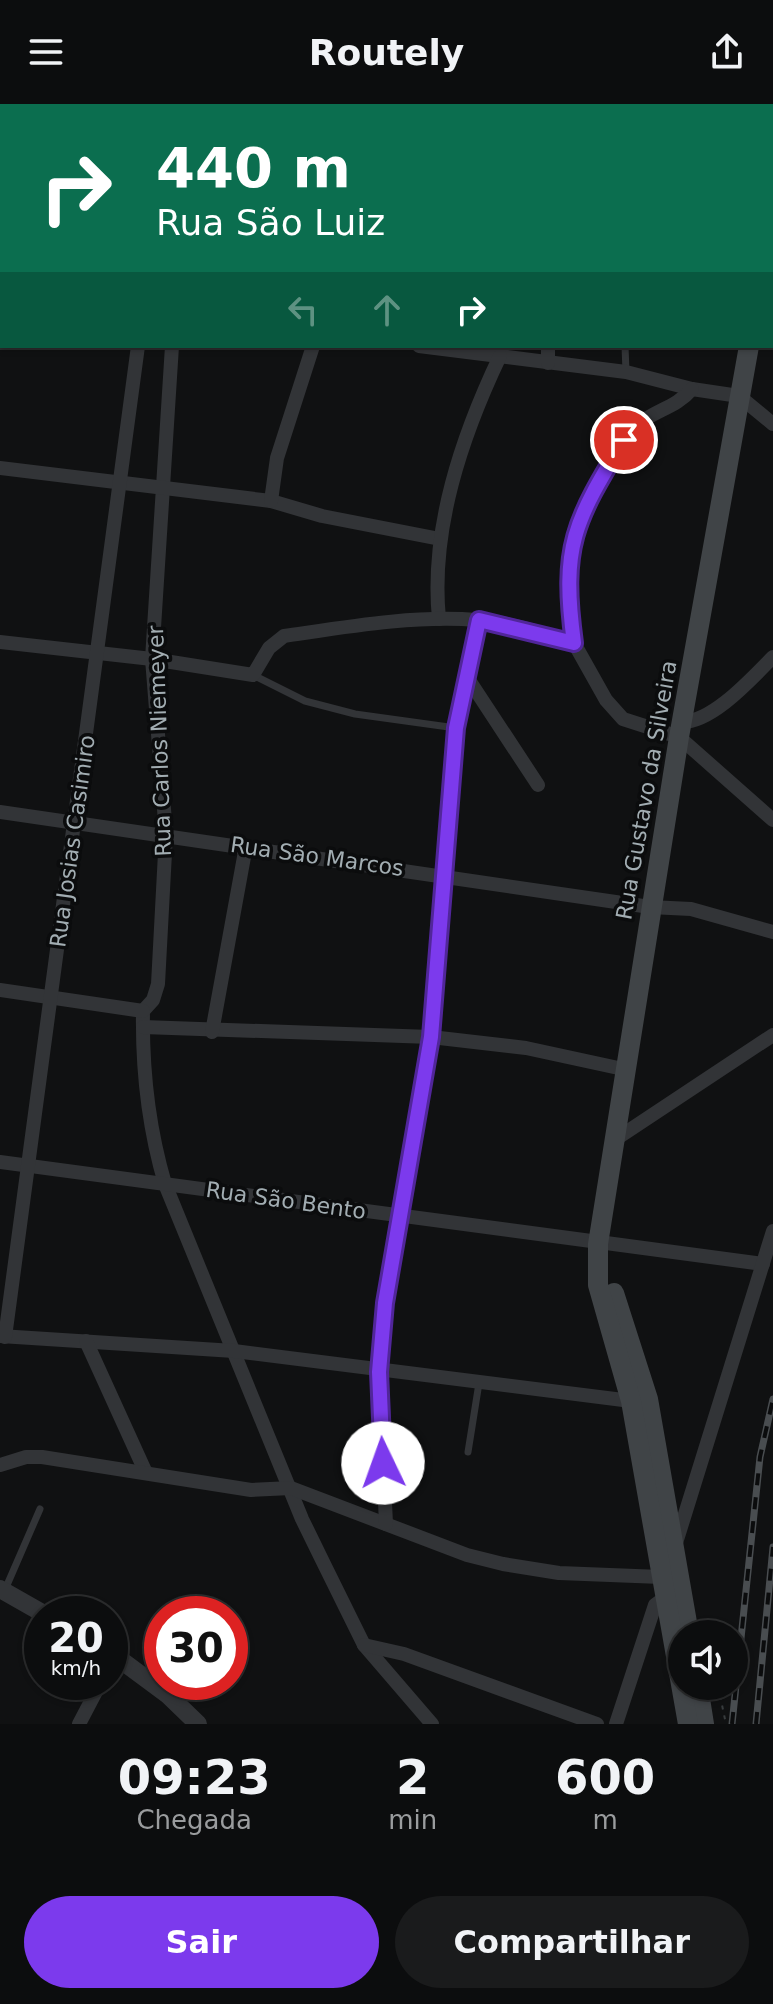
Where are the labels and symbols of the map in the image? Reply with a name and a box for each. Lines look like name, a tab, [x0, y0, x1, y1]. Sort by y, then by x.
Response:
pin	[590, 406, 658, 474]
street label: Rua Carlos Niemeyer	[143, 624, 176, 857]
street label: Rua Gustavo da Silveira	[611, 659, 682, 922]
street label: Rua Josias Casimiro	[45, 733, 100, 949]
street label: Rua São Marcos	[229, 832, 405, 881]
street label: Rua São Bento	[204, 1177, 368, 1224]
position arrow	[341, 1421, 425, 1505]
speed limit sign: 30	[144, 1596, 248, 1700]

